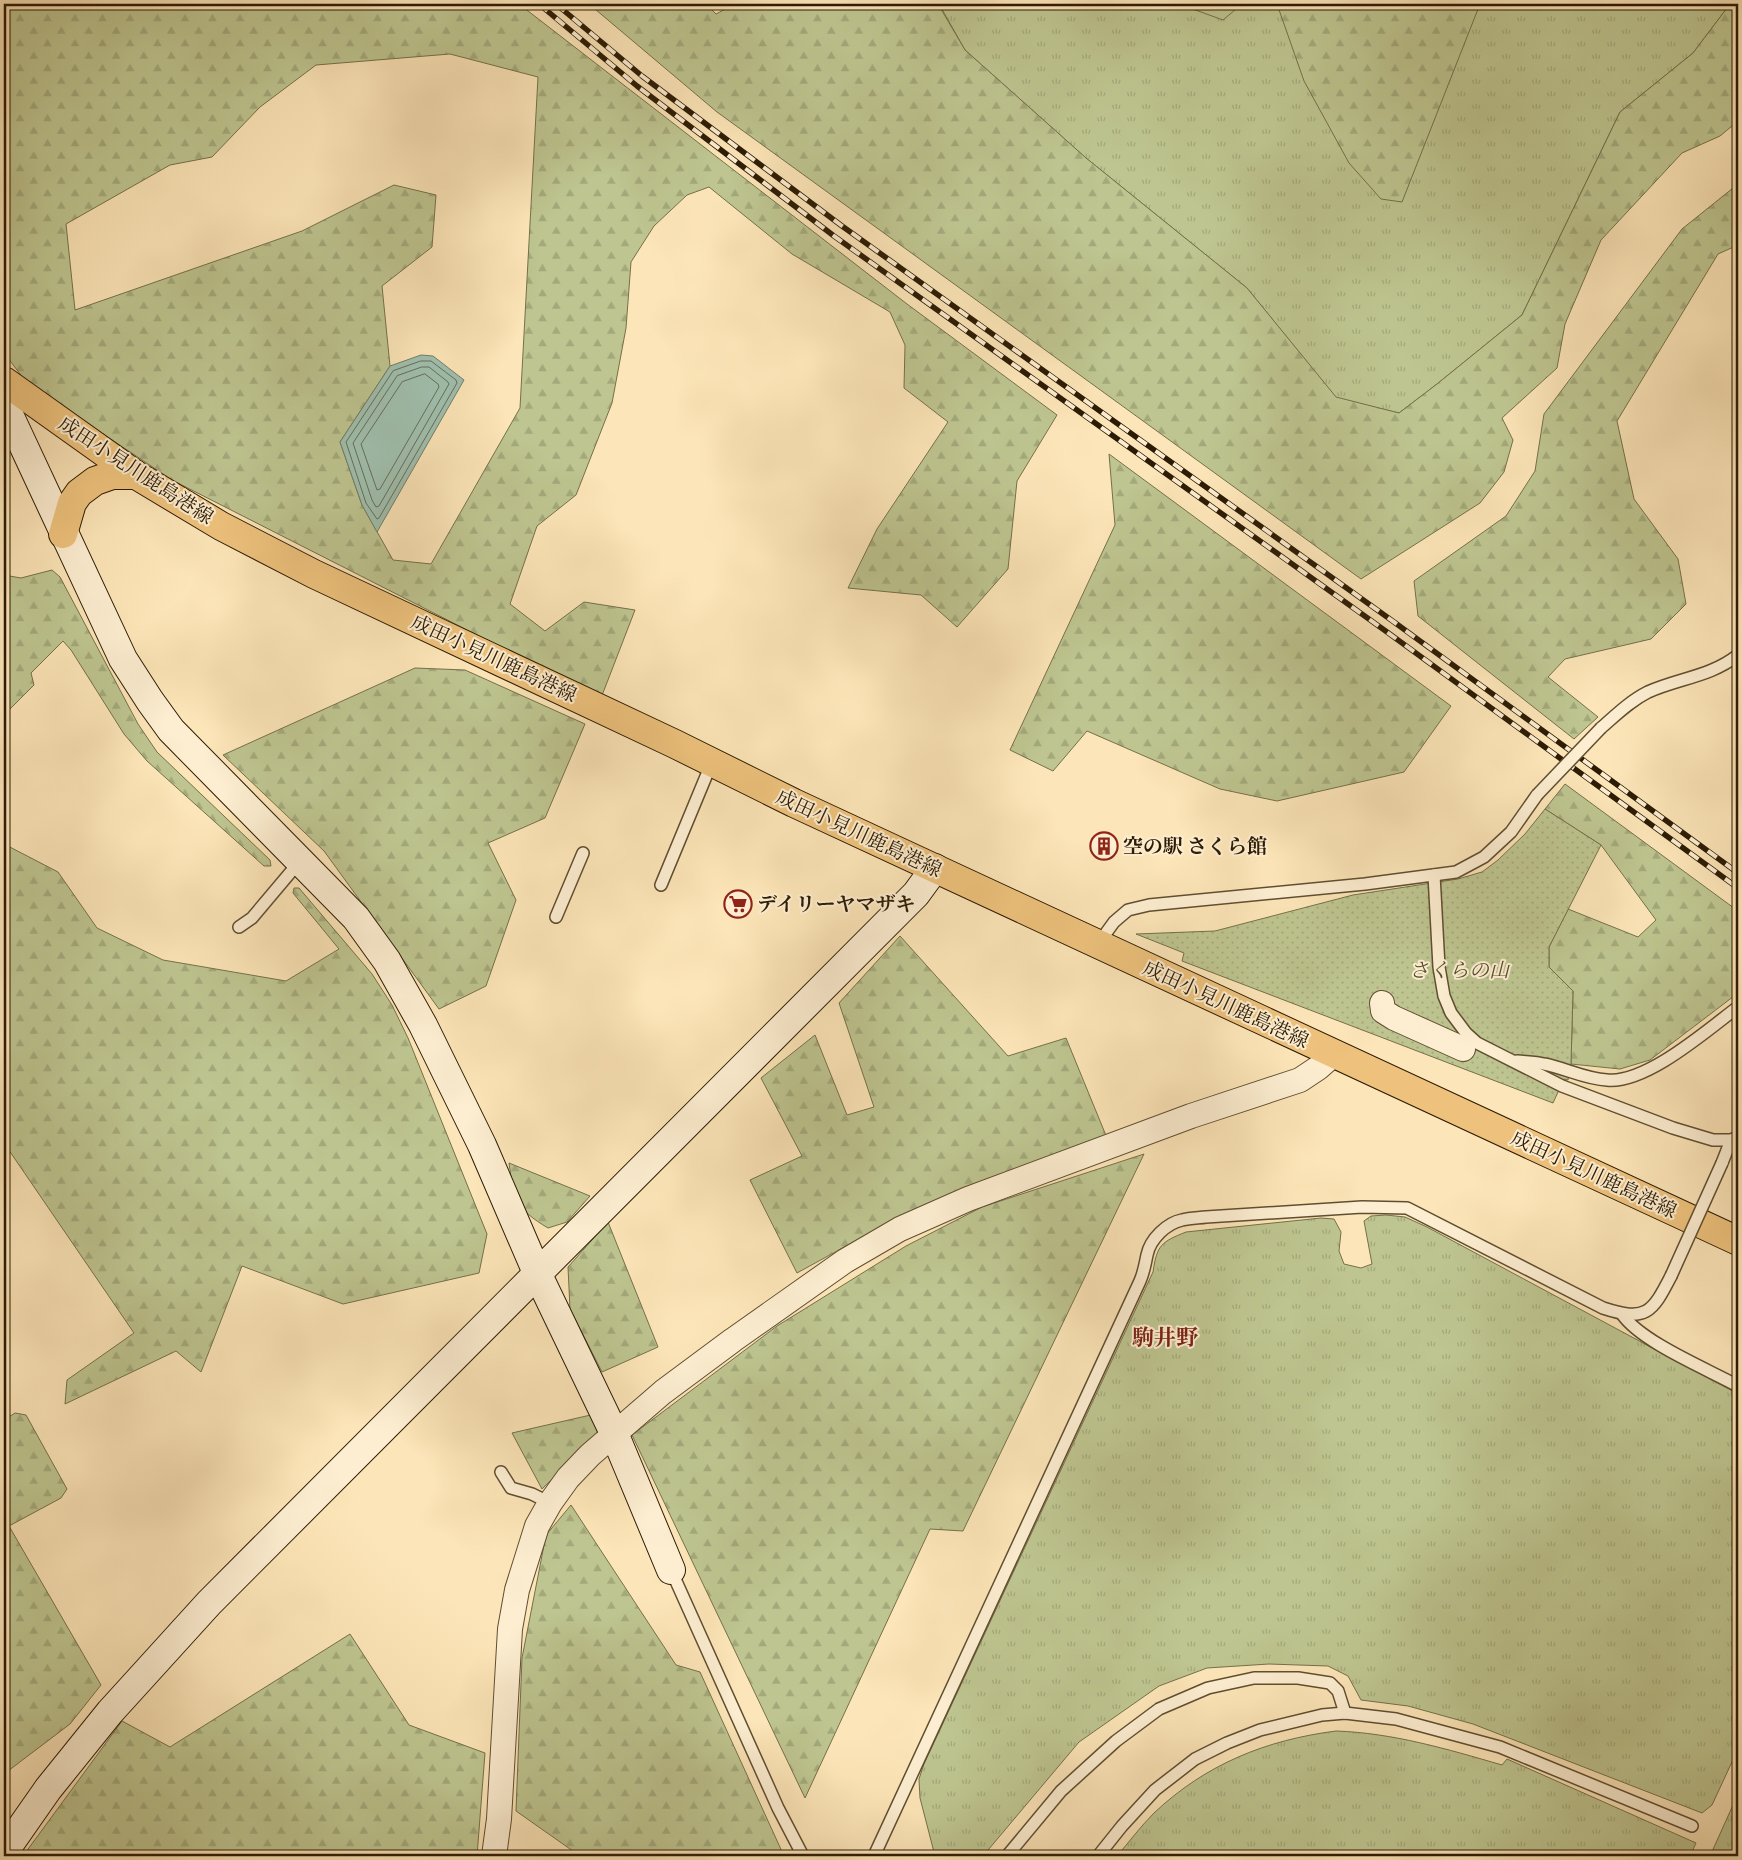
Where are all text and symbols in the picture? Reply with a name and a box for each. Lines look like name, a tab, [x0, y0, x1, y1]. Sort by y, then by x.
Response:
street label: 成田小見川鹿島港線	[52, 411, 218, 532]
street label: 成田小見川鹿島港線	[406, 609, 581, 711]
street label: 成田小見川鹿島港線	[771, 784, 946, 886]
building icon: 空の駅 さくら館	[1089, 831, 1119, 861]
place label: 空の駅 さくら館	[1123, 834, 1267, 862]
supermarket icon: デイリーヤマザキ	[723, 889, 753, 919]
place label: デイリーヤマザキ	[757, 892, 916, 920]
street label: 成田小見川鹿島港線	[1138, 955, 1313, 1057]
park label: さくらの山	[1409, 958, 1511, 986]
street label: 成田小見川鹿島港線	[1506, 1125, 1681, 1227]
district label: 駒井野	[1132, 1324, 1199, 1355]

